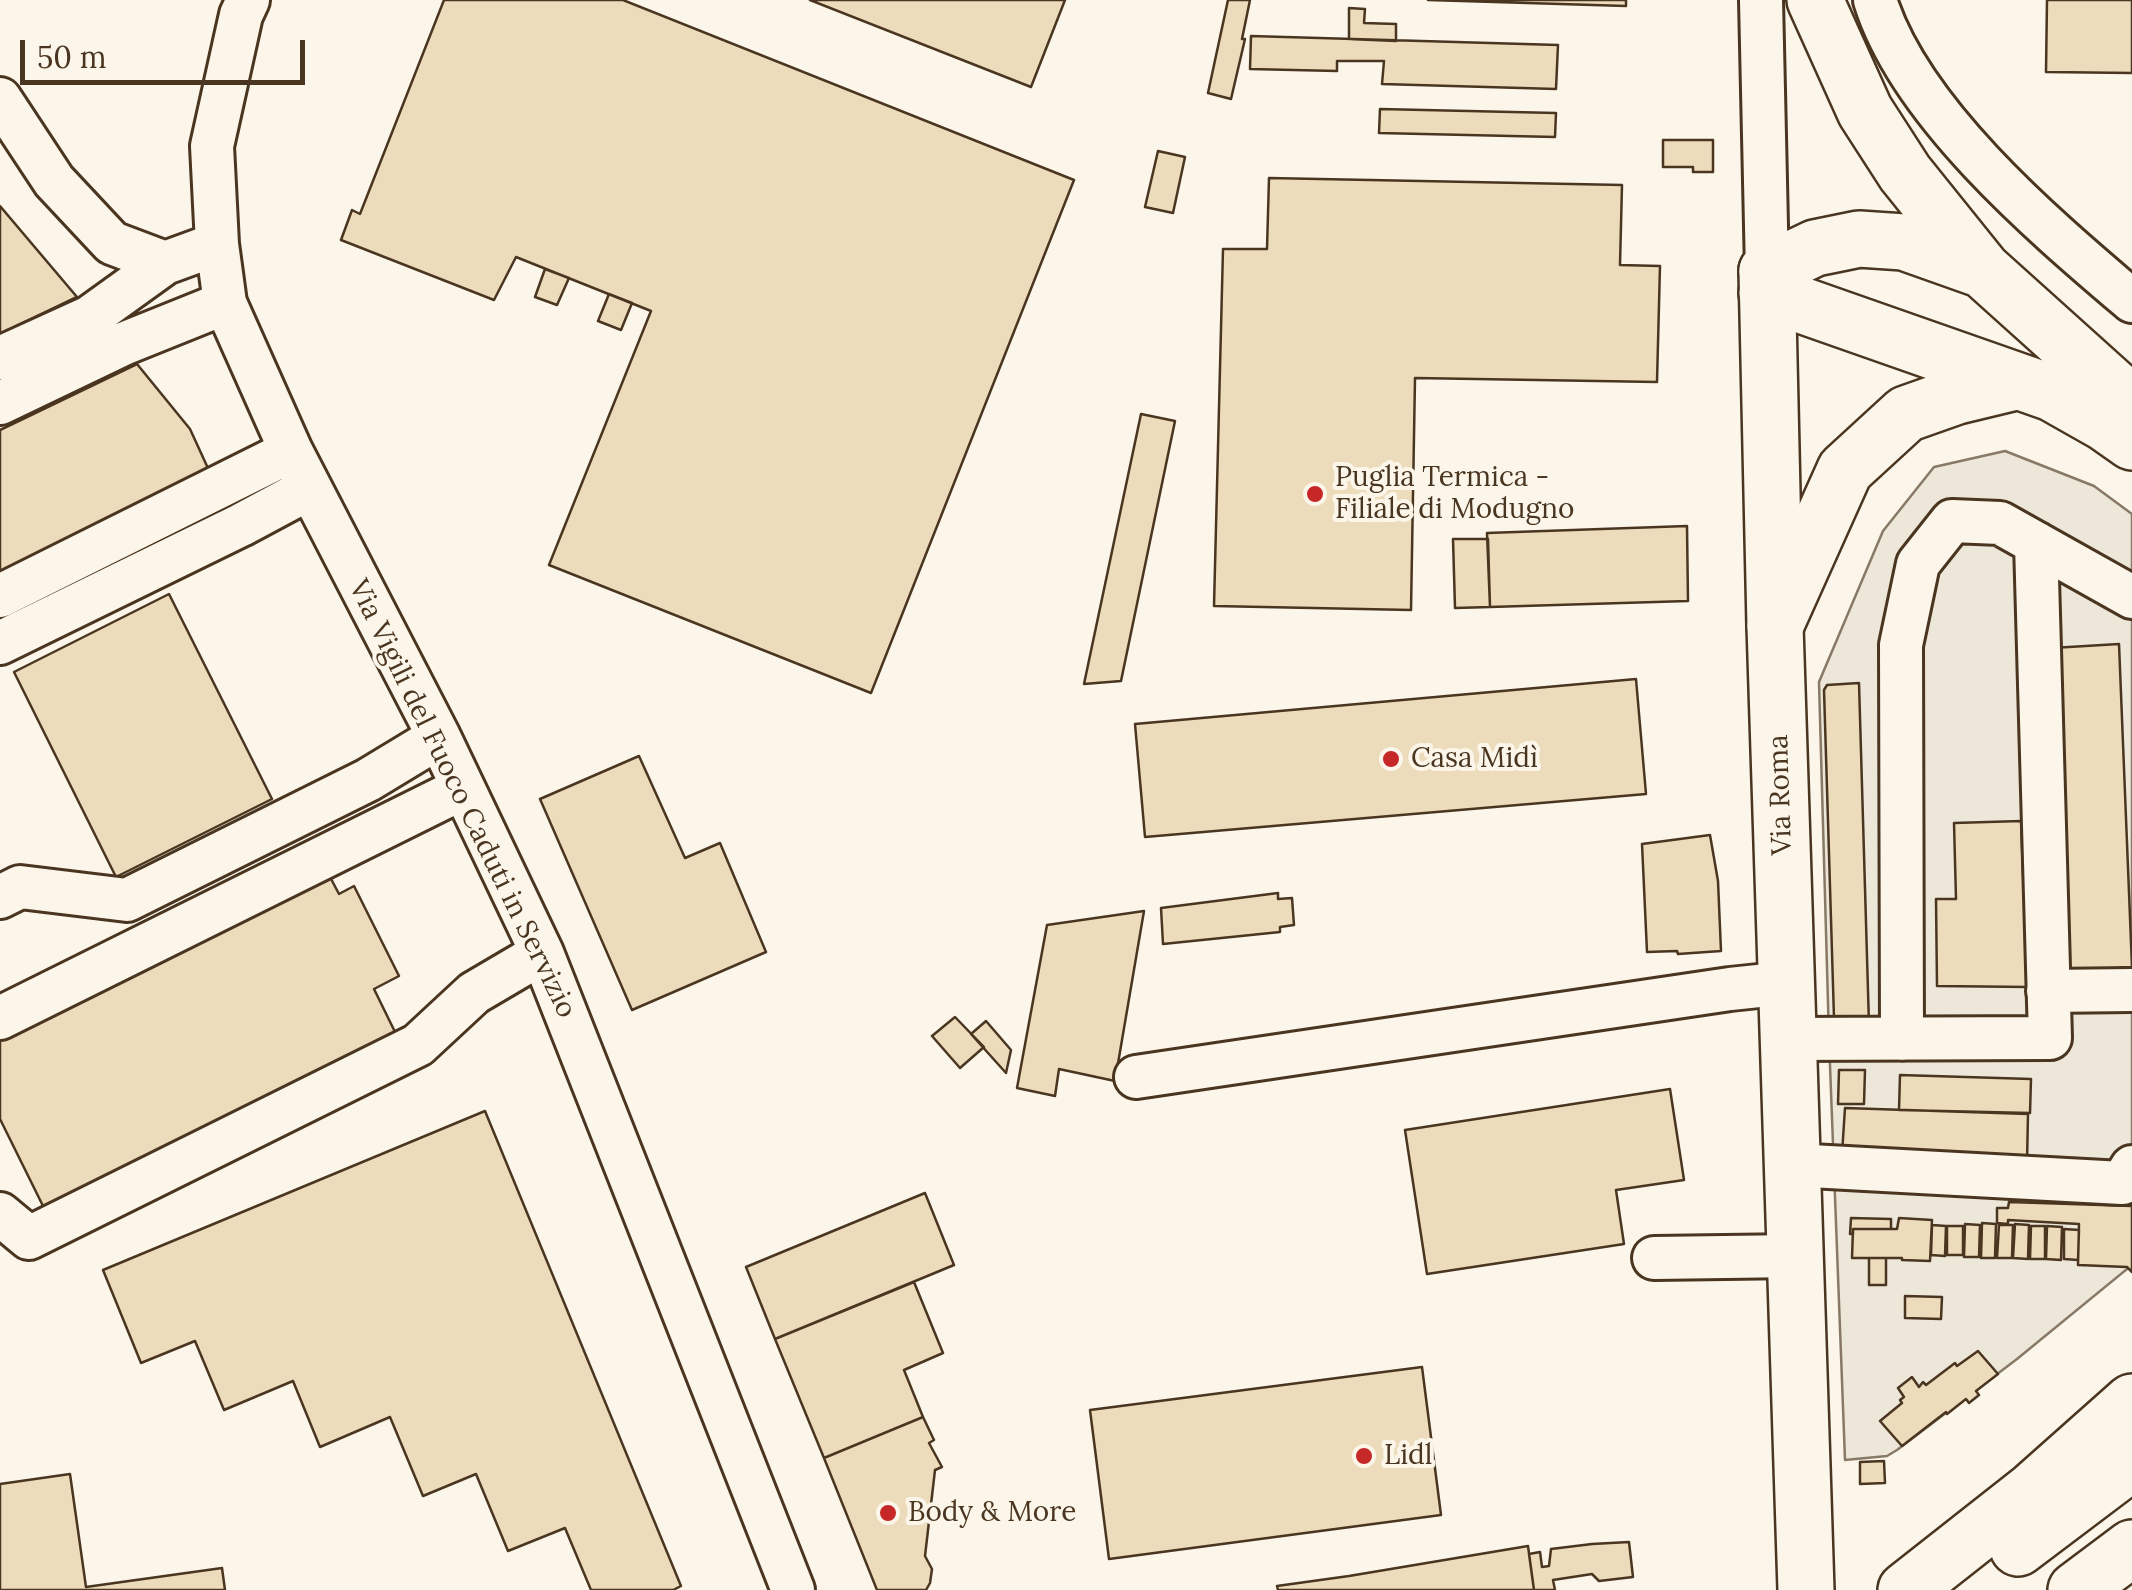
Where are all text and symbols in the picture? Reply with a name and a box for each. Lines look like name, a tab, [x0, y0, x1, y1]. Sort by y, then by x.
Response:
scale bar	[25, 20, 310, 82]
text: 50 m	[37, 38, 107, 76]
place label: Puglia Termica - Filiale di Modugno	[1335, 461, 1574, 527]
marker: Puglia Termica - Filiale di Modugno	[1304, 483, 1326, 505]
street label: Via Vigili del Fuoco Caduti in Servizio	[341, 574, 583, 1024]
street label: Via Roma	[1762, 734, 1800, 856]
place label: Casa Midì	[1411, 742, 1538, 776]
marker: Casa Midì	[1380, 748, 1402, 770]
place label: Lidl	[1384, 1439, 1432, 1473]
marker: Lidl	[1353, 1445, 1375, 1467]
place label: Body & More	[908, 1496, 1076, 1530]
marker: Body & More	[877, 1502, 899, 1524]

